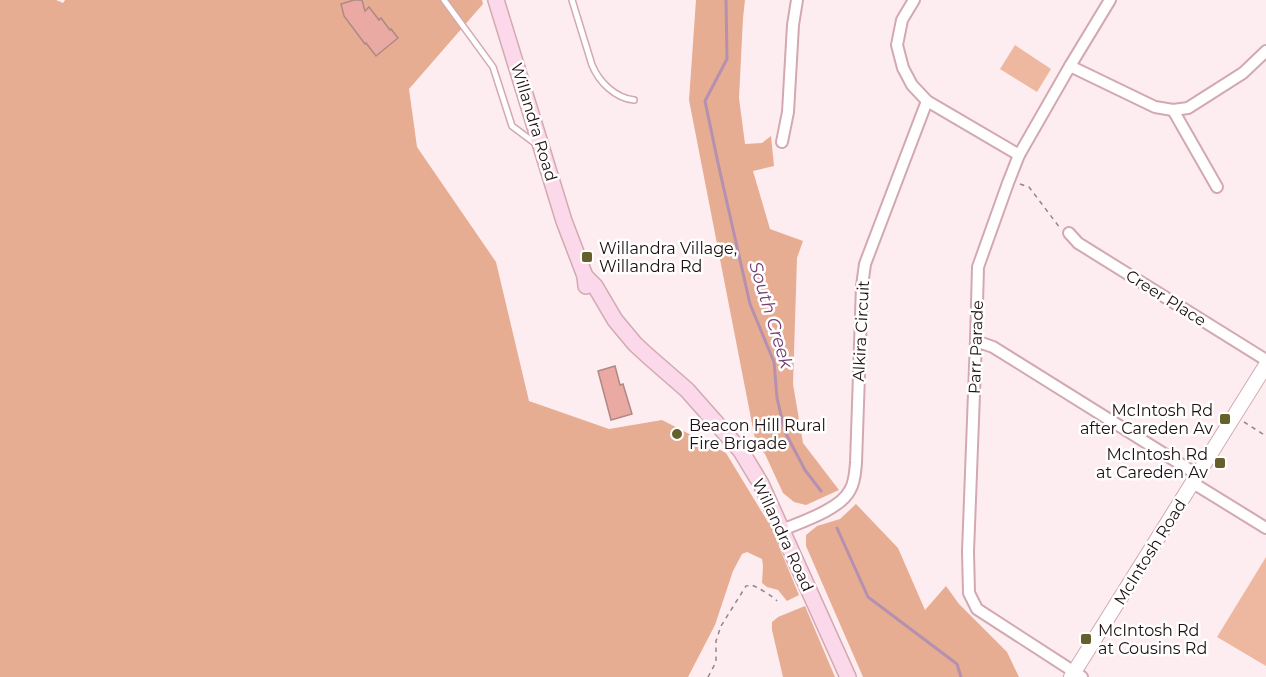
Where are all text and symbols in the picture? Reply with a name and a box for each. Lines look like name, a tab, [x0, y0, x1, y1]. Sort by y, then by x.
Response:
street label: Willandra Road	[507, 61, 561, 183]
place label: Willandra Village, Willandra Rd	[599, 239, 737, 276]
marker: Willandra Village, Willandra Rd	[580, 250, 594, 264]
water label: South Creek	[744, 259, 798, 373]
street label: Creer Place	[1122, 266, 1210, 330]
street label: Alkira Circuit	[849, 279, 873, 382]
street label: Parr Parade	[965, 300, 987, 394]
place label: McIntosh Rd after Careden Av	[1080, 401, 1213, 438]
marker: McIntosh Rd after Careden Av	[1218, 412, 1232, 426]
place label: Beacon Hill Rural Fire Brigade	[689, 416, 826, 453]
marker: Beacon Hill Rural Fire Brigade	[670, 427, 684, 441]
place label: McIntosh Rd at Careden Av	[1096, 445, 1208, 482]
marker: McIntosh Rd at Careden Av	[1213, 456, 1227, 470]
street label: Willandra Road	[748, 475, 818, 595]
street label: McIntosh Road	[1110, 496, 1190, 608]
place label: McIntosh Rd at Cousins Rd	[1098, 621, 1207, 658]
marker: McIntosh Rd at Cousins Rd	[1079, 632, 1093, 646]

